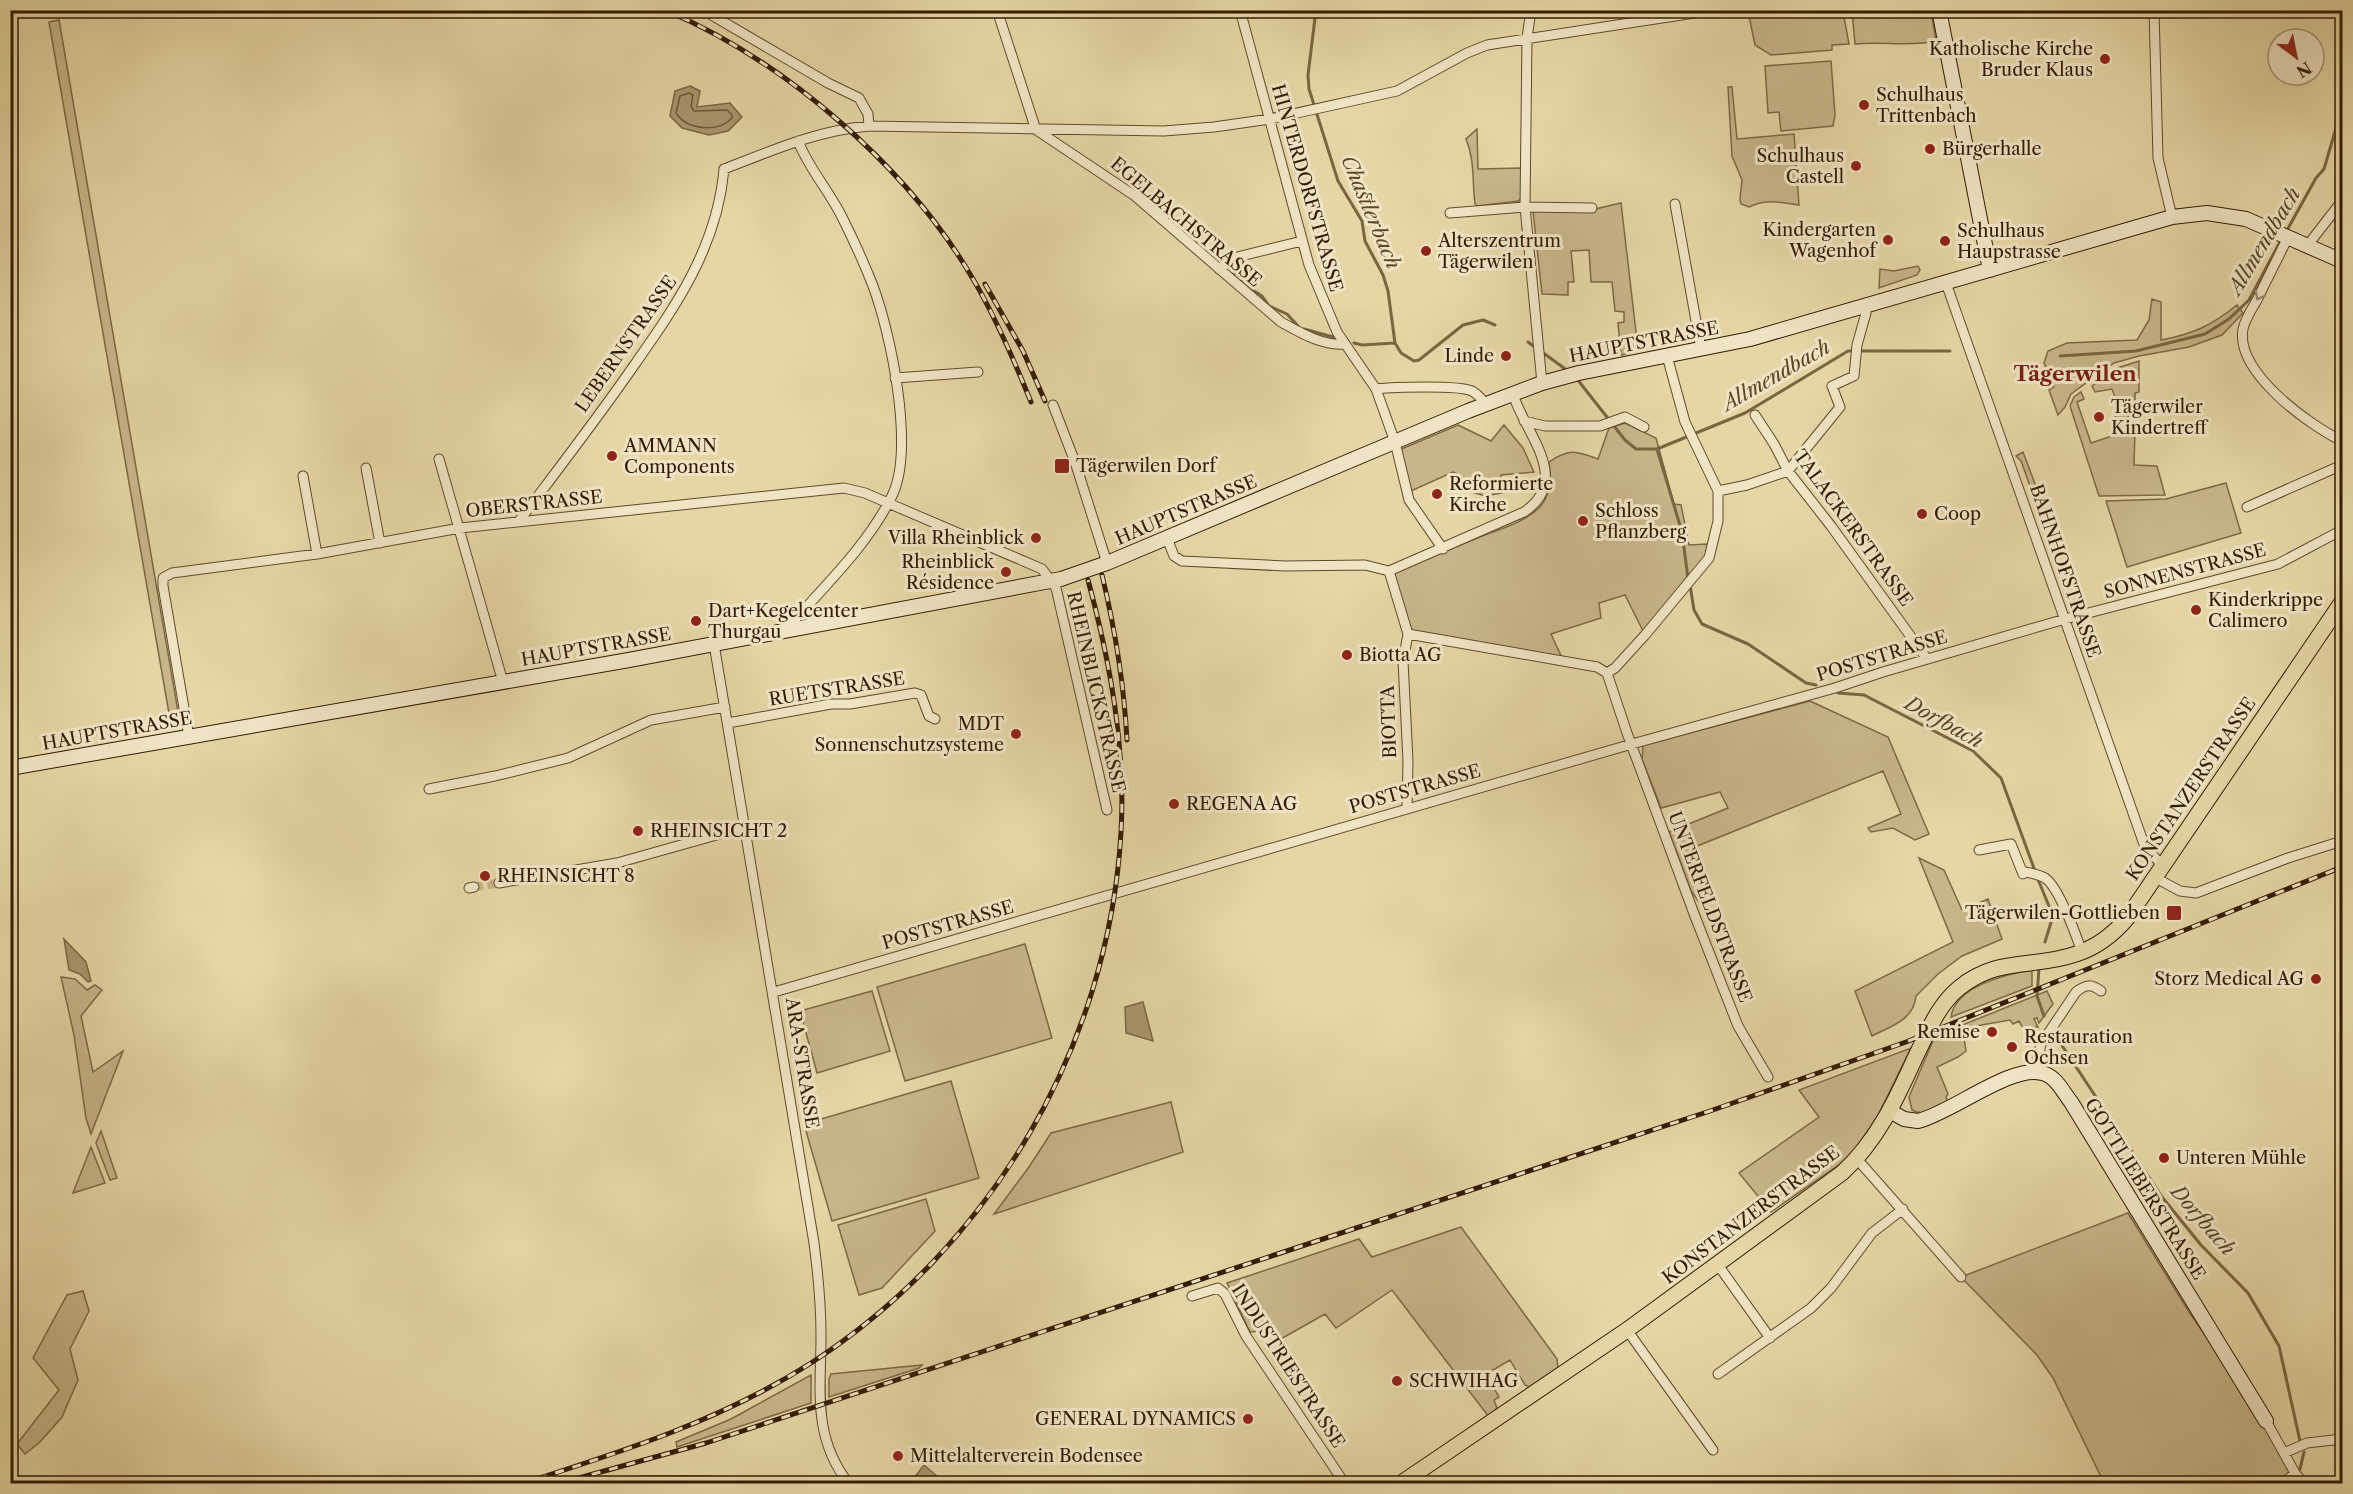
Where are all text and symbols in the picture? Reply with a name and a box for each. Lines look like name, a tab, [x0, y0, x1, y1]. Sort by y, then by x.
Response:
north arrow	[2266, 27, 2326, 87]
place label: Katholische Kirche Bruder Klaus	[1929, 38, 2093, 81]
marker: Katholische Kirche Bruder Klaus	[2098, 52, 2112, 66]
text: N	[2293, 58, 2315, 82]
street label: HINTERDORFSTRASSE	[1267, 82, 1347, 294]
place label: Schulhaus Trittenbach	[1876, 84, 1977, 127]
marker: Schulhaus Trittenbach	[1857, 98, 1871, 112]
place label: Bürgerhalle	[1942, 138, 2042, 160]
marker: Bürgerhalle	[1923, 142, 1937, 156]
place label: Schulhaus Castell	[1756, 145, 1844, 188]
street label: EGELBACHSTRASSE	[1106, 152, 1266, 292]
water label: Chastlerbach	[1336, 152, 1406, 272]
marker: Schulhaus Castell	[1849, 159, 1863, 173]
water label: Allmendbach	[2221, 183, 2305, 301]
place label: Kindergarten Wagenhof	[1762, 219, 1879, 262]
place label: Schulhaus Haupstrasse	[1957, 220, 2061, 263]
place label: Alterszentrum Tägerwilen	[1437, 230, 1561, 273]
marker: Kindergarten Wagenhof	[1881, 233, 1895, 247]
marker: Schulhaus Haupstrasse	[1938, 234, 1952, 248]
marker: Alterszentrum Tägerwilen	[1419, 244, 1433, 258]
street label: LEBERNSTRASSE	[571, 271, 681, 417]
one-way arrow	[2254, 290, 2266, 301]
street label: HAUPTSTRASSE	[1567, 317, 1721, 367]
water label: Allmendbach	[1715, 335, 1834, 417]
place label: Linde	[1444, 345, 1494, 367]
marker: Linde	[1499, 349, 1513, 363]
district label: Tägerwilen	[2013, 361, 2137, 386]
place label: Tägerwiler Kindertreff	[2111, 396, 2209, 439]
marker: Tägerwiler Kindertreff	[2092, 410, 2106, 424]
place label: AMMANN Components	[623, 435, 735, 478]
street label: TALACKERSTRASSE	[1789, 445, 1917, 611]
marker: AMMANN Components	[605, 449, 619, 463]
place label: Tägerwilen Dorf	[1076, 455, 1218, 477]
marker: Tägerwilen Dorf	[1053, 457, 1071, 475]
street label: HAUPTSTRASSE	[1112, 470, 1260, 550]
place label: Reformierte Kirche	[1449, 473, 1553, 516]
street label: BAHNHOFSTRASSE	[2025, 481, 2105, 661]
street label: OBERSTRASSE	[464, 486, 604, 522]
marker: Reformierte Kirche	[1430, 487, 1444, 501]
place label: Schloss Pflanzberg	[1595, 500, 1687, 543]
place label: Coop	[1934, 503, 1981, 525]
marker: Coop	[1915, 507, 1929, 521]
marker: Schloss Pflanzberg	[1576, 514, 1590, 528]
place label: Villa Rheinblick	[887, 527, 1026, 549]
marker: Villa Rheinblick	[1029, 531, 1043, 545]
street label: SONNENSTRASSE	[2101, 539, 2269, 603]
place label: Rheinblick Résidence	[901, 551, 996, 594]
marker: Rheinblick Résidence	[999, 565, 1013, 579]
street label: RHEINBLICKSTRASSE	[1062, 589, 1130, 795]
place label: Kinderkrippe Calimero	[2208, 589, 2323, 632]
place label: Dart+Kegelcenter Thurgau	[708, 600, 859, 643]
marker: Kinderkrippe Calimero	[2189, 603, 2203, 617]
marker: Dart+Kegelcenter Thurgau	[689, 614, 703, 628]
street label: HAUPTSTRASSE	[519, 623, 673, 671]
street label: POSTSTRASSE	[1814, 626, 1950, 686]
place label: Biotta AG	[1359, 644, 1442, 666]
marker: Biotta AG	[1340, 648, 1354, 662]
street label: RUETSTRASSE	[767, 667, 907, 711]
street label: BIOTTA	[1377, 684, 1401, 759]
water label: Dorfbach	[1899, 690, 1987, 753]
street label: KONSTANZERSTRASSE	[2121, 693, 2261, 885]
street label: HAUPTSTRASSE	[40, 707, 194, 755]
place label: MDT Sonnenschutzsysteme	[815, 713, 1005, 756]
marker: MDT Sonnenschutzsysteme	[1009, 727, 1023, 741]
street label: POSTSTRASSE	[1347, 760, 1483, 818]
place label: REGENA AG	[1186, 793, 1298, 815]
marker: REGENA AG	[1167, 797, 1181, 811]
street label: UNTERFELDSTRASSE	[1663, 808, 1757, 1006]
place label: RHEINSICHT 2	[650, 820, 787, 842]
marker: RHEINSICHT 2	[631, 824, 645, 838]
place label: RHEINSICHT 8	[497, 865, 635, 887]
marker: RHEINSICHT 8	[478, 869, 492, 883]
street label: POSTSTRASSE	[880, 896, 1016, 954]
place label: Tägerwilen-Gottlieben	[1965, 902, 2160, 924]
marker: Tägerwilen-Gottlieben	[2165, 904, 2183, 922]
place label: Storz Medical AG	[2154, 968, 2304, 990]
marker: Storz Medical AG	[2309, 972, 2323, 986]
street label: ARA-STRASSE	[781, 995, 823, 1130]
place label: Remise	[1917, 1021, 1980, 1043]
marker: Remise	[1985, 1025, 1999, 1039]
place label: Restauration Ochsen	[2024, 1026, 2133, 1069]
marker: Restauration Ochsen	[2005, 1040, 2019, 1054]
street label: GOTTLIEBERSTRASSE	[2080, 1094, 2210, 1284]
street label: KONSTANZERSTRASSE	[1658, 1141, 1844, 1289]
place label: Unteren Mühle	[2176, 1147, 2306, 1169]
marker: Unteren Mühle	[2157, 1151, 2171, 1165]
water label: Dorfbach	[2165, 1178, 2240, 1260]
street label: INDUSTRIESTRASSE	[1227, 1280, 1349, 1452]
place label: SCHWIHAG	[1409, 1370, 1519, 1392]
marker: SCHWIHAG	[1390, 1374, 1404, 1388]
place label: GENERAL DYNAMICS	[1035, 1408, 1236, 1430]
marker: GENERAL DYNAMICS	[1241, 1412, 1255, 1426]
place label: Mittelalterverein Bodensee	[910, 1445, 1143, 1467]
marker: Mittelalterverein Bodensee	[891, 1449, 905, 1463]

